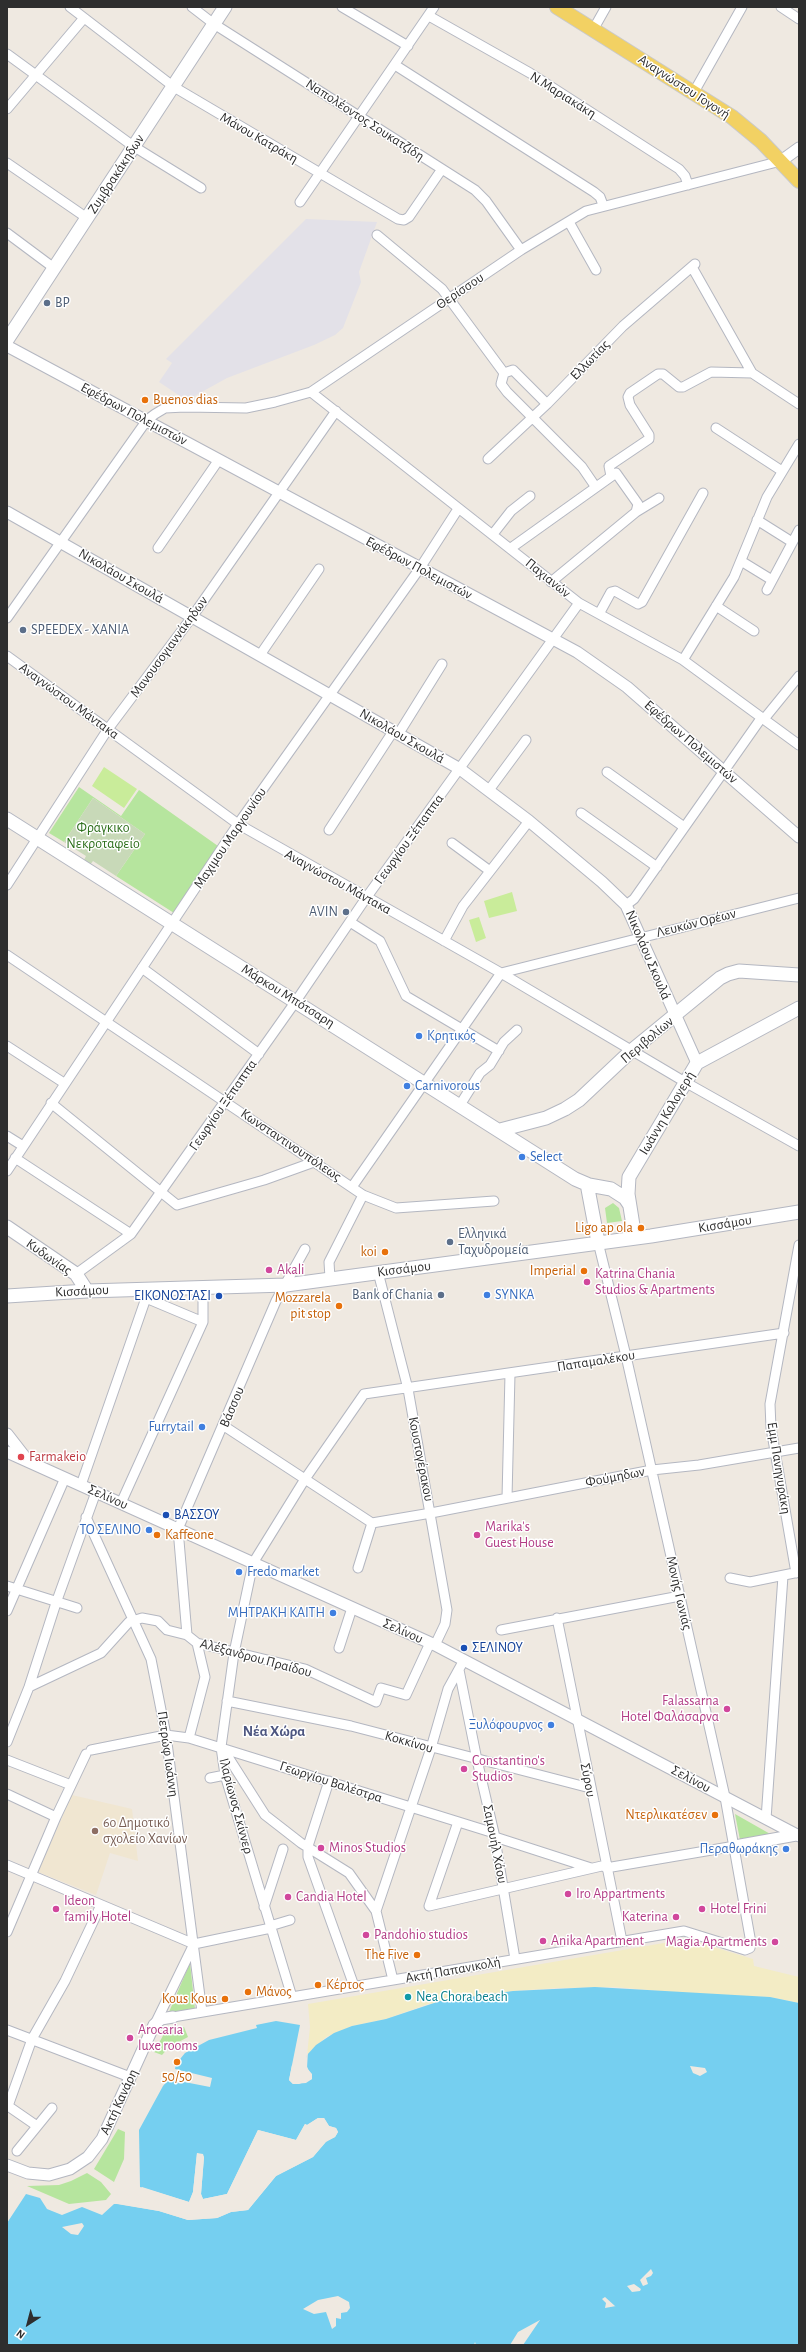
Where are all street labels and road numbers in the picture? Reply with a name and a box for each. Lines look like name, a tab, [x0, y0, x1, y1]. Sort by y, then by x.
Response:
street label: Αναγνώστου Γογονή	[635, 51, 733, 123]
street label: Ν.Μαριακάκη	[527, 68, 599, 122]
street label: Ναπολέοντος Σουκατζίδη	[303, 75, 427, 165]
street label: Μάνου Κατράκη	[217, 109, 301, 167]
street label: Ζυμβρακάκηδων	[84, 131, 148, 217]
street label: Θερίσσου	[433, 269, 487, 313]
street label: Ελλωτίας	[567, 336, 613, 384]
street label: Εφέδρων Πολεμιστών	[78, 379, 190, 449]
street label: Εφέδρων Πολεμιστών	[363, 533, 475, 603]
street label: Νικολάου Σκουλά	[75, 545, 167, 607]
street label: Παχιανών	[522, 555, 574, 601]
street label: Μανουσογιαννάκηδων	[127, 593, 211, 701]
street label: Αναγνώστου Μάντακα	[16, 659, 122, 743]
street label: Εφέδρων Πολεμιστών	[641, 697, 741, 787]
street label: Νικολάου Σκουλά	[356, 705, 448, 767]
street label: Μαχιμου Mαργουνίου	[190, 784, 270, 892]
street label: Γεωργίου Ξέπαππα	[371, 791, 447, 887]
street label: Αναγνώστου Μάντακα	[282, 846, 394, 918]
street label: Λευκών Ορέων	[654, 905, 738, 941]
street label: Νικολάου Σκουλά	[622, 908, 674, 1002]
street label: Μάρκου Μπότσαρη	[238, 961, 338, 1031]
street label: Περιβολίων	[617, 1013, 677, 1067]
street label: Γεωργίου Ξέπαππα	[185, 1056, 261, 1154]
street label: Ιωάννη Καλογερή	[635, 1068, 699, 1158]
street label: Κωνσταντινουπόλεως	[237, 1105, 345, 1185]
street label: Κισσάμου	[697, 1211, 753, 1237]
street label: Κυδωνίας	[23, 1235, 75, 1279]
street label: Κισσάμου	[376, 1257, 432, 1281]
street label: Κισσάμου	[55, 1281, 109, 1301]
street label: Παπαμαλέκου	[556, 1347, 636, 1375]
street label: Βάσσου	[216, 1384, 248, 1430]
street label: Κουστογέρακου	[405, 1415, 437, 1503]
street label: Εμμ Πανηγυράκη	[763, 1421, 795, 1515]
street label: Φούμηδων	[584, 1463, 646, 1491]
street label: Σελίνου	[85, 1481, 131, 1513]
street label: Μονής Γωνιάς	[662, 1554, 696, 1632]
street label: Σελίνου	[380, 1615, 426, 1647]
street label: Αλέξανδρου Πραίδου	[198, 1635, 314, 1681]
street label: Πετρώφ Ιωάννη	[154, 1710, 182, 1798]
street label: Κοκκίνου	[383, 1727, 435, 1757]
street label: Ιλαρίωνος Σκίννερ	[215, 1756, 257, 1856]
street label: Γεωργίου Βαλέστρα	[277, 1757, 385, 1807]
street label: Σύρου	[576, 1762, 600, 1798]
street label: Σελίνου	[668, 1762, 714, 1796]
street label: Σαμουήλ Χάου	[479, 1803, 511, 1885]
street label: Ακτή Παπανικολή	[404, 1953, 502, 1987]
street label: Ακτή Κανάρη	[96, 2066, 142, 2138]

